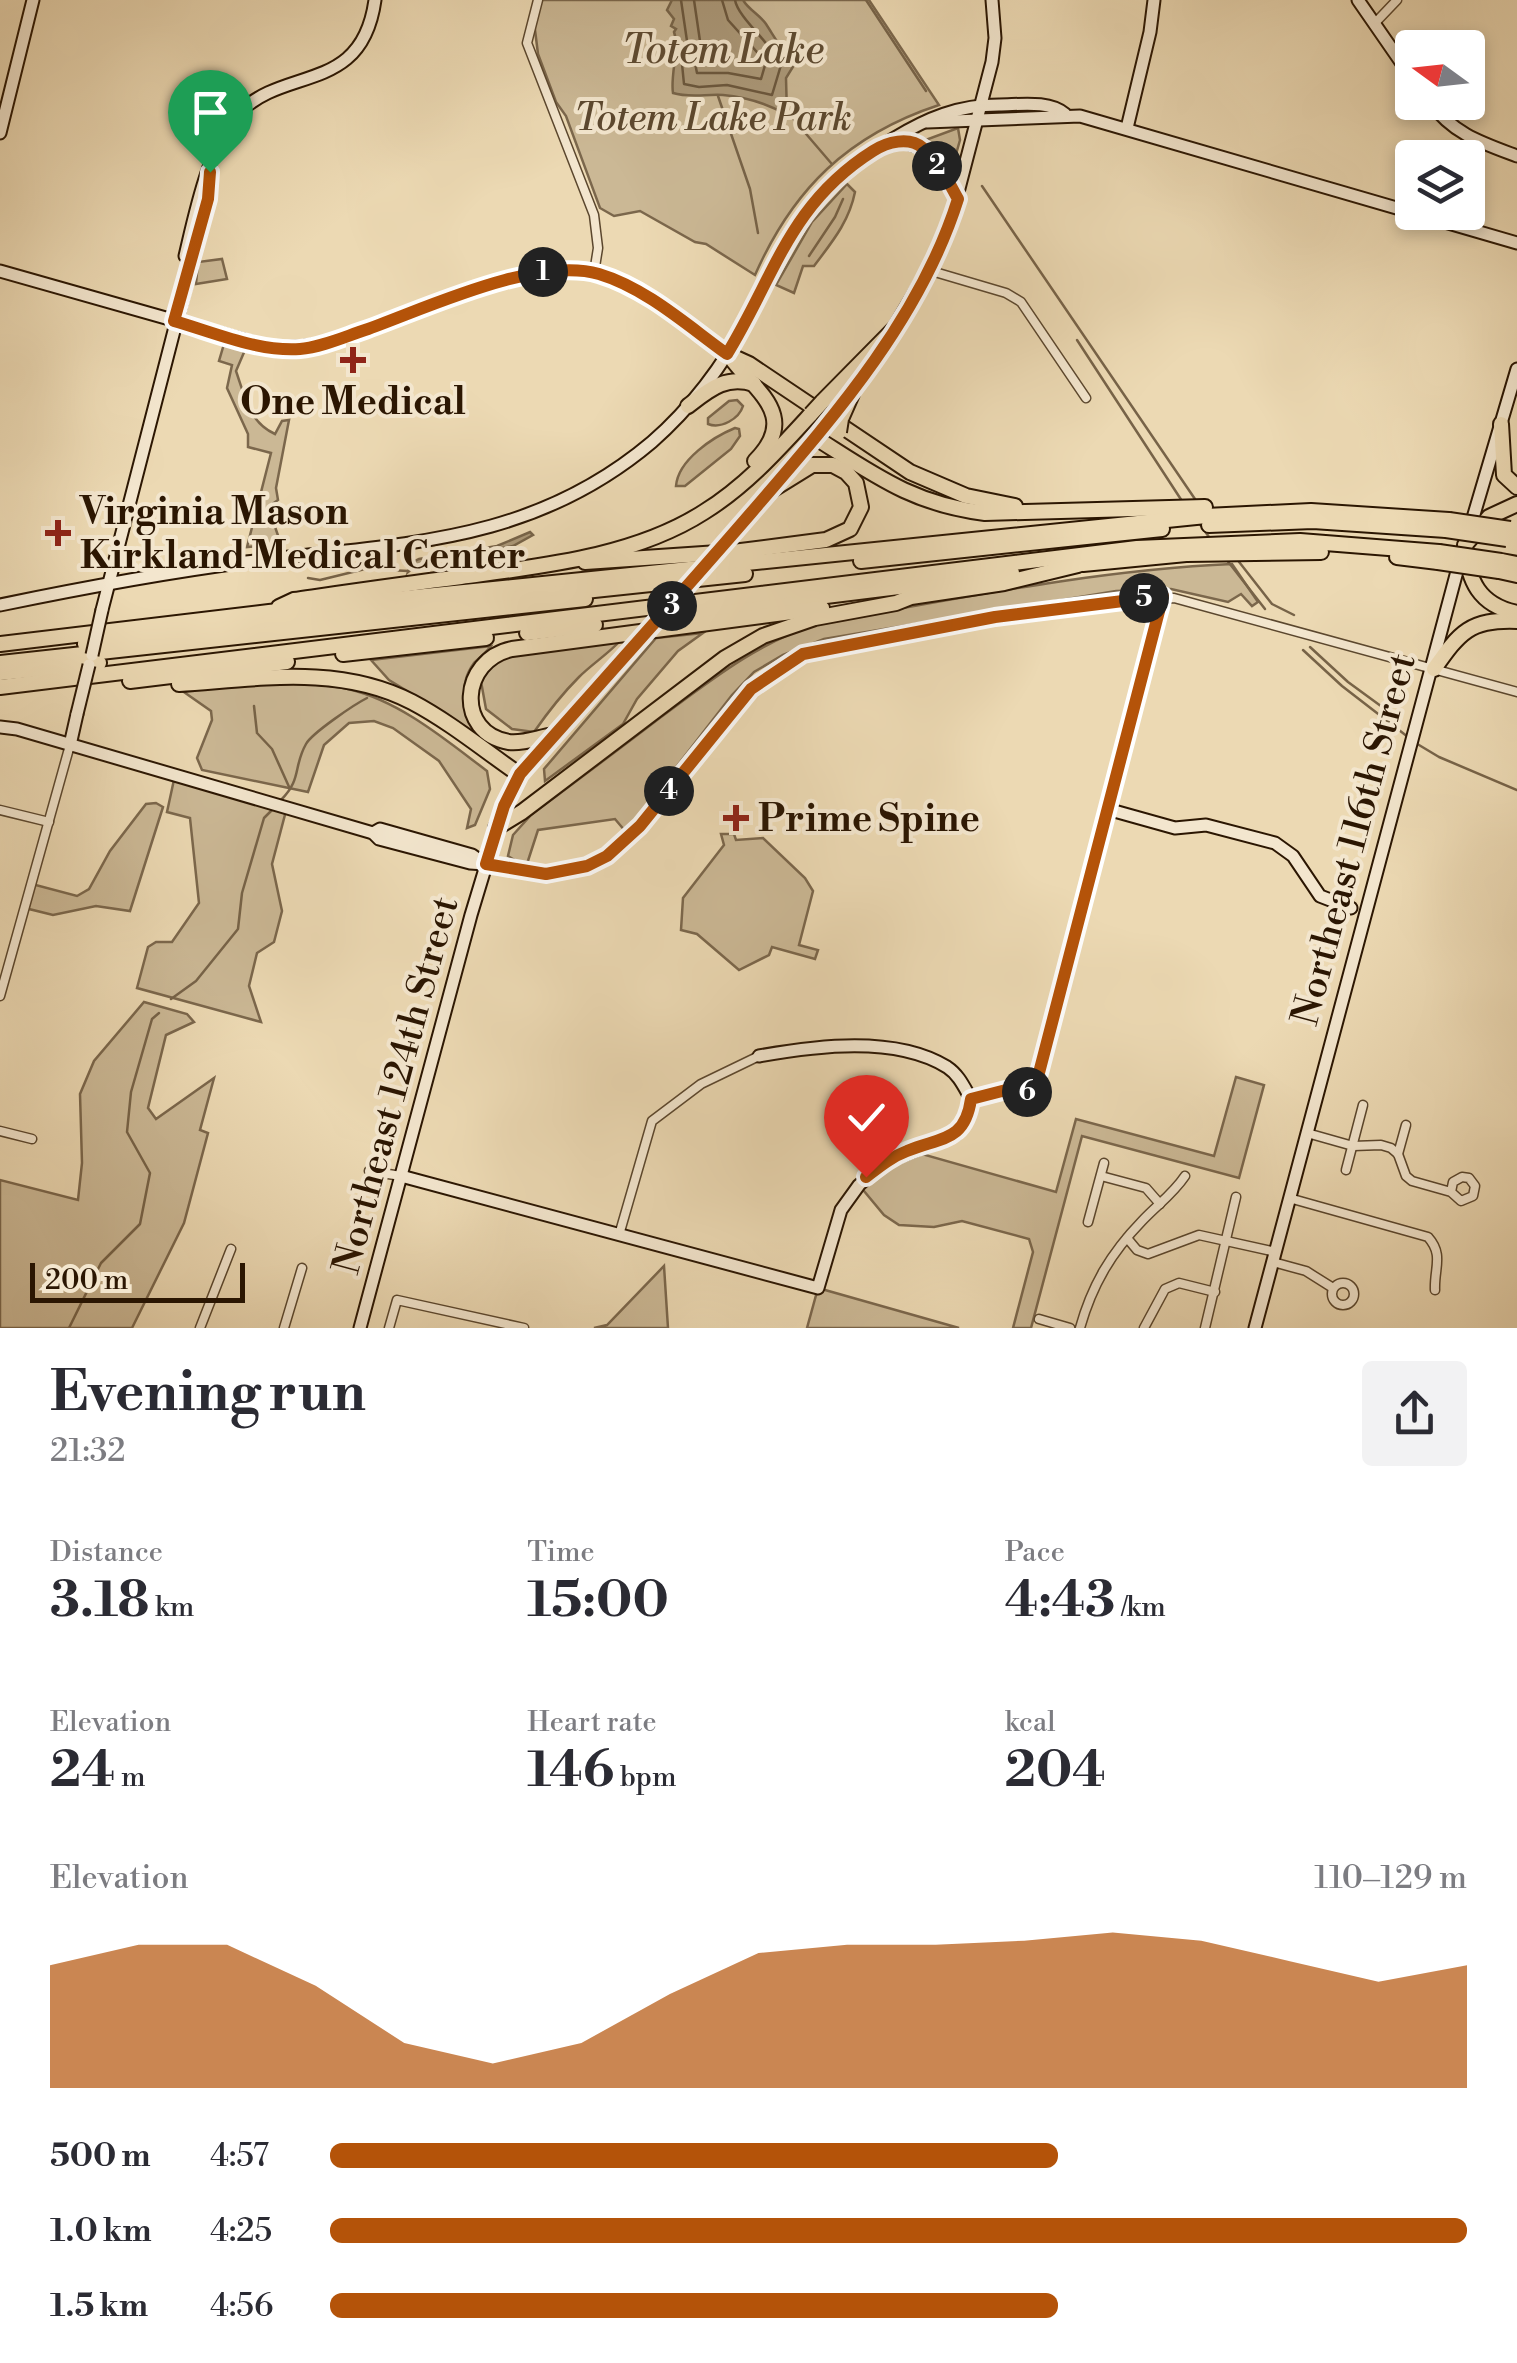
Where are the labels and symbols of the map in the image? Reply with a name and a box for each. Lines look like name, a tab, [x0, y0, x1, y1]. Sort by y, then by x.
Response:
water label: Totem Lake	[622, 26, 824, 76]
north arrow	[1395, 30, 1485, 120]
pin	[168, 70, 253, 173]
park label: Totem Lake Park	[574, 95, 852, 142]
pin: 2	[912, 141, 962, 191]
pin: 1	[518, 247, 568, 297]
marker: One Medical	[340, 347, 366, 373]
place label: One Medical	[240, 379, 466, 426]
place label: Virginia Mason Kirkland Medical Center	[79, 489, 526, 580]
marker: Virginia Mason Kirkland Medical Center	[45, 520, 71, 546]
pin: 5	[1119, 573, 1169, 623]
pin: 3	[647, 581, 697, 631]
street label: Northeast 116th Street	[1282, 648, 1427, 1030]
pin: 4	[644, 766, 694, 816]
place label: Prime Spine	[758, 796, 980, 843]
marker: Prime Spine	[723, 805, 749, 831]
street label: Northeast 124th Street	[323, 891, 470, 1279]
pin: 6	[1002, 1067, 1052, 1117]
pin	[824, 1075, 909, 1178]
scale bar	[30, 1258, 245, 1302]

